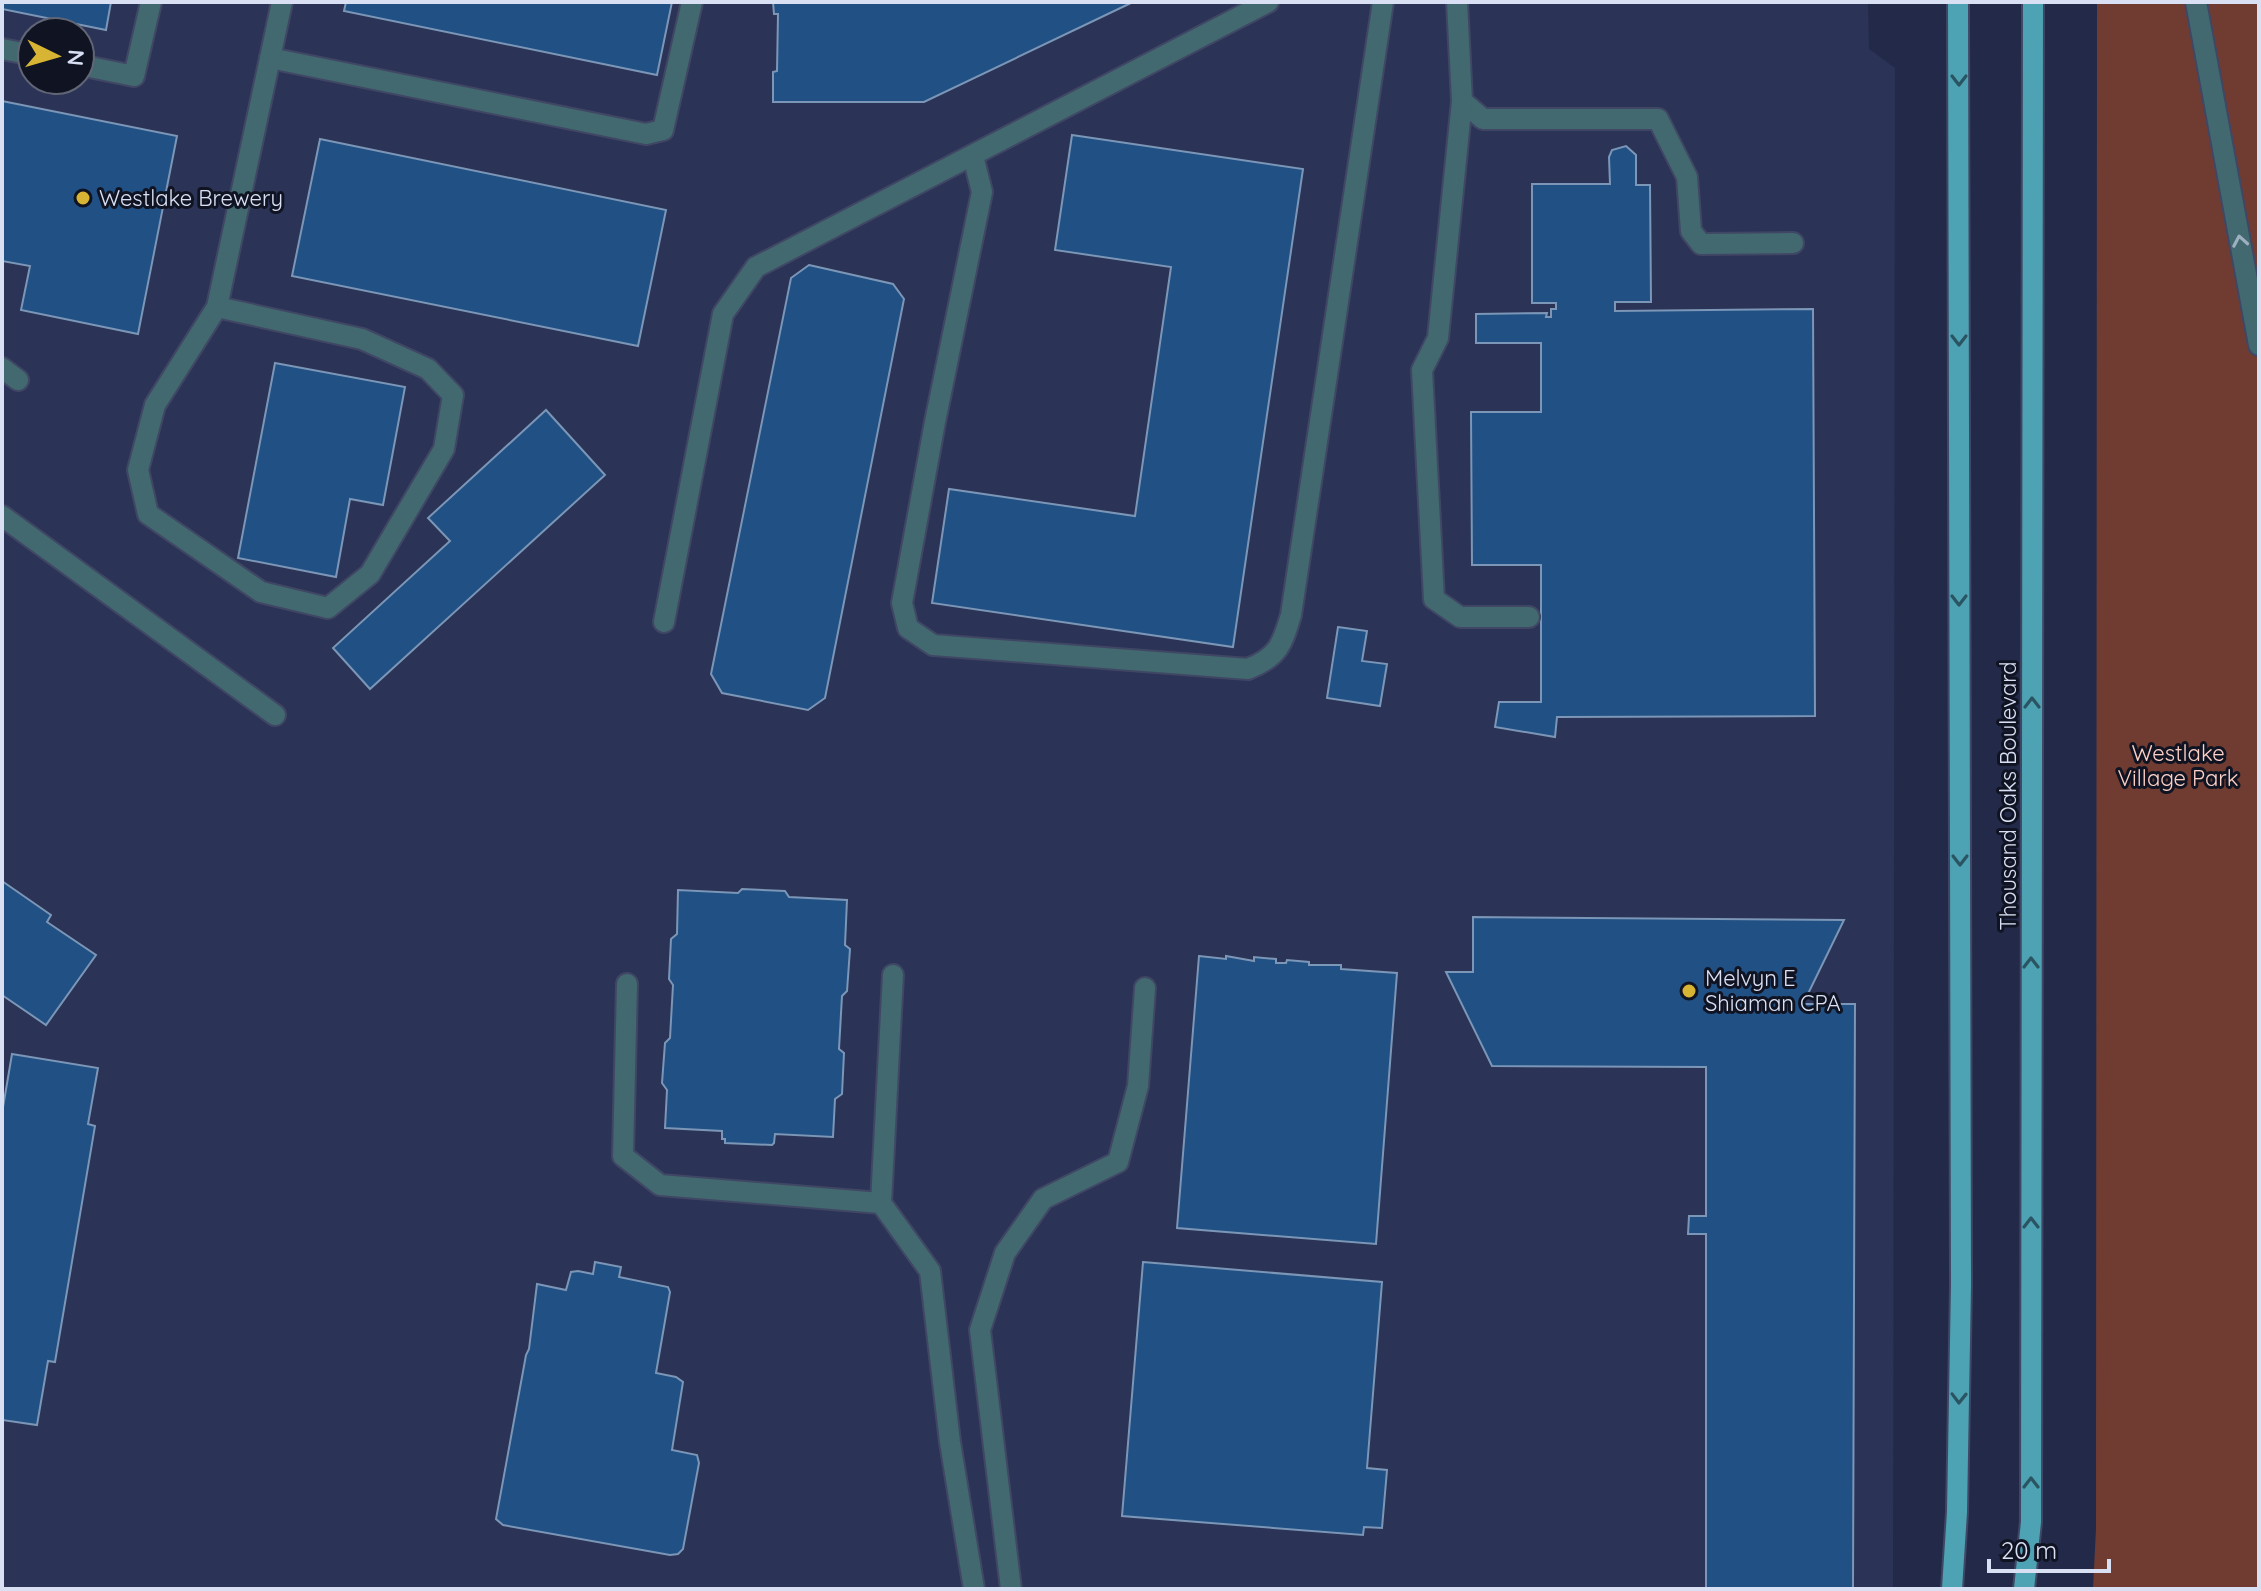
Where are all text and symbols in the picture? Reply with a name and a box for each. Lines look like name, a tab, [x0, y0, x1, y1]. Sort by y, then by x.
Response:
north arrow	[16, 16, 96, 96]
text: N	[61, 48, 91, 67]
one-way arrow	[1950, 74, 1968, 87]
place label: Westlake Brewery	[99, 184, 283, 212]
marker: Westlake Brewery	[74, 189, 92, 207]
one-way arrow	[2232, 234, 2249, 248]
one-way arrow	[1950, 334, 1968, 347]
one-way arrow	[1950, 594, 1968, 607]
street label: Thousand Oaks Boulevard	[1994, 661, 2022, 931]
one-way arrow	[2023, 696, 2041, 709]
park label: Westlake Village Park	[2117, 739, 2239, 792]
one-way arrow	[1951, 854, 1969, 867]
one-way arrow	[2022, 956, 2040, 969]
place label: Melvyn E Shiaman CPA	[1705, 964, 1841, 1017]
marker: Melvyn E Shiaman CPA	[1680, 982, 1698, 1000]
one-way arrow	[2022, 1216, 2040, 1229]
one-way arrow	[1950, 1392, 1967, 1405]
one-way arrow	[2022, 1476, 2040, 1489]
scale bar	[1989, 1523, 2109, 1573]
text: 20 m	[2001, 1535, 2057, 1565]

